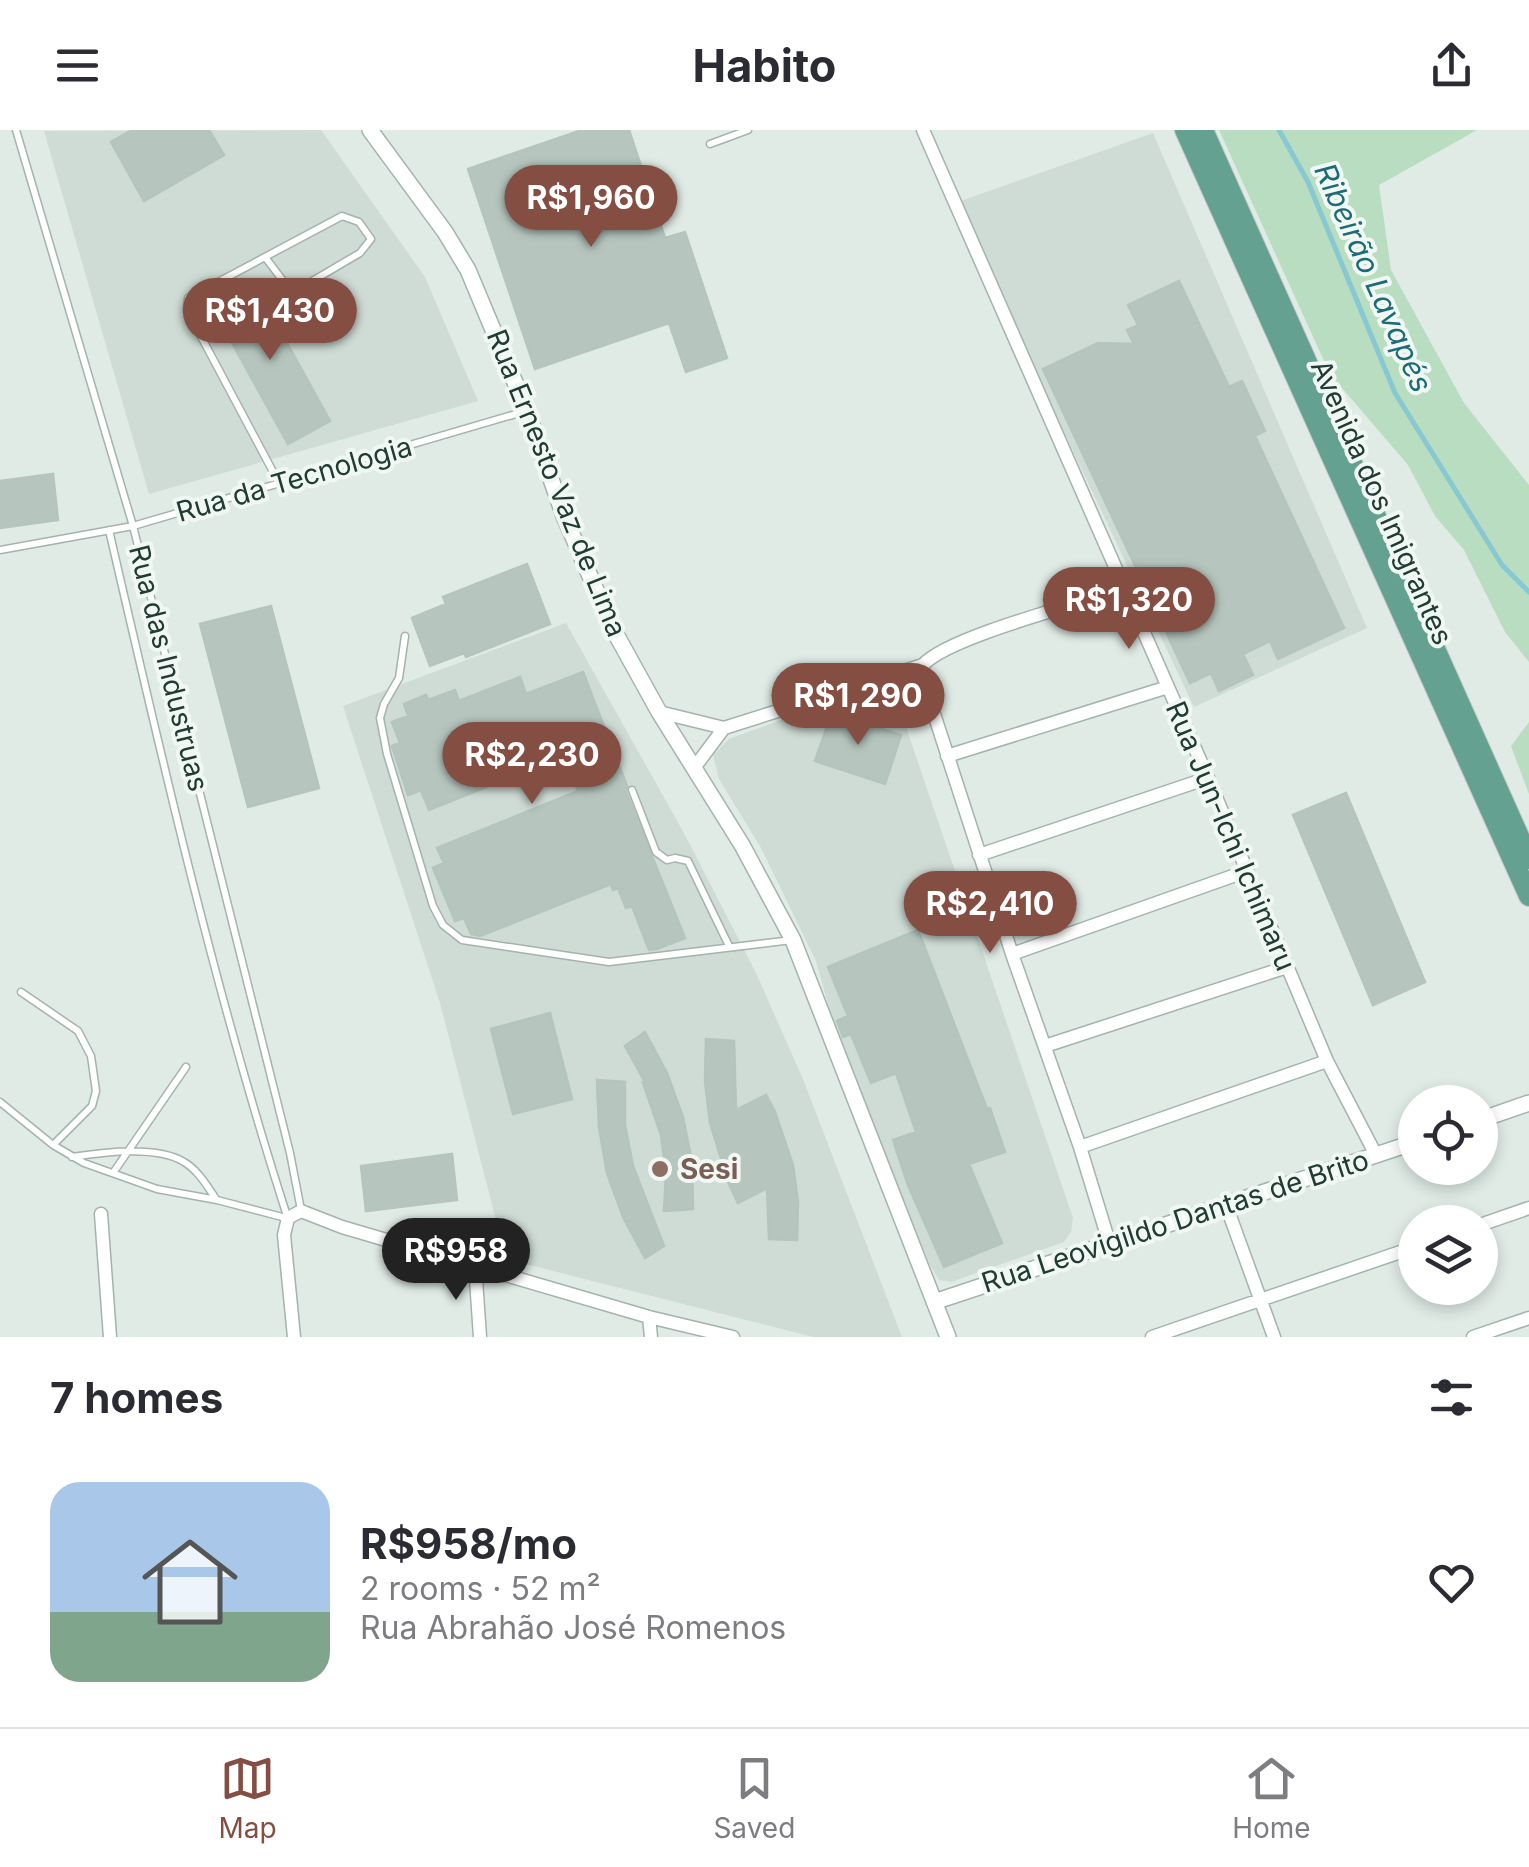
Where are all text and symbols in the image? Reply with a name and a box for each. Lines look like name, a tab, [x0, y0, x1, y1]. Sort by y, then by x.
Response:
icon: menu	[50, 38, 105, 93]
text: Habito	[693, 38, 836, 93]
icon: share	[1424, 38, 1479, 93]
water label: Ribeirão Lavapés	[1307, 158, 1441, 398]
pin: R$1,960	[499, 165, 683, 250]
text: R$1,960	[526, 178, 656, 217]
pin: R$1,430	[178, 278, 362, 363]
text: R$1,430	[205, 291, 335, 330]
street label: Rua Ernesto Vaz de Lima	[480, 324, 634, 642]
street label: Avenida dos Imigrantes	[1304, 354, 1460, 650]
street label: Rua da Tecnologia	[172, 429, 416, 529]
street label: Rua das Industruas	[122, 541, 216, 795]
pin: R$1,320	[1037, 567, 1221, 652]
text: R$1,320	[1065, 580, 1193, 619]
pin: R$1,290	[766, 663, 950, 748]
text: R$1,290	[794, 676, 922, 715]
street label: Rua Jun-Ichi Ichimaru	[1159, 696, 1303, 976]
pin: R$2,230	[440, 722, 624, 807]
text: R$2,230	[464, 735, 600, 774]
pin: R$2,410	[898, 871, 1082, 956]
text: R$2,410	[926, 884, 1054, 923]
map controls	[1398, 1085, 1498, 1305]
button: locate	[1398, 1085, 1498, 1185]
street label: Rua Leovigildo Dantas de Brito	[977, 1142, 1373, 1300]
place label: Sesi	[680, 1152, 738, 1186]
marker: Sesi	[649, 1158, 671, 1180]
button: layers	[1398, 1205, 1498, 1305]
pin: R$958	[386, 1218, 526, 1303]
text: R$958	[404, 1231, 508, 1270]
icon: filters	[1424, 1370, 1479, 1425]
text: 7 homes	[50, 1372, 223, 1423]
text: R$958/mo	[360, 1518, 577, 1569]
icon: home	[130, 1522, 250, 1642]
icon: heart	[1424, 1555, 1479, 1610]
text: 2 rooms · 52 m²	[360, 1569, 601, 1608]
text: Rua Abrahão José Romenos	[360, 1608, 786, 1647]
tab: Map	[218, 1751, 277, 1845]
tab: Saved	[713, 1751, 795, 1845]
tab: Home	[1232, 1751, 1311, 1845]

